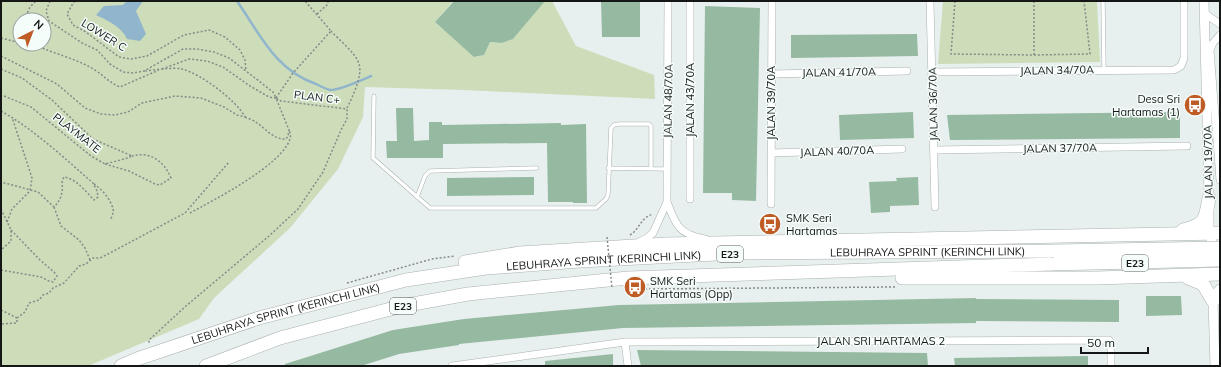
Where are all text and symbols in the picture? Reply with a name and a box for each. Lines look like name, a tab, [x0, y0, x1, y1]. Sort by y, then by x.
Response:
north arrow	[12, 12, 52, 52]
street label: LOWER C	[79, 16, 129, 54]
text: N	[31, 17, 46, 33]
street label: JALAN 34/70A	[1020, 62, 1094, 78]
street label: JALAN 43/70A	[683, 63, 697, 137]
street label: JALAN 48/70A	[660, 64, 676, 138]
street label: JALAN 41/70A	[802, 64, 876, 80]
street label: JALAN 39/70A	[764, 66, 778, 140]
street label: JALAN 36/70A	[925, 67, 941, 141]
street label: PLAN C+	[293, 87, 341, 107]
place label: Desa Sri Hartamas (1)	[1112, 92, 1180, 119]
bus stop icon: Desa Sri Hartamas (1)	[1182, 92, 1208, 118]
street label: PLAYMATE	[50, 110, 104, 156]
street label: JALAN 19/70A	[1200, 125, 1216, 199]
street label: JALAN 37/70A	[1023, 140, 1097, 156]
street label: JALAN 40/70A	[800, 143, 874, 159]
bus stop icon: SMK Seri Hartamas	[757, 211, 783, 237]
place label: SMK Seri Hartamas	[786, 211, 837, 238]
street label: LEBUHRAYA SPRINT (KERINCHI LINK)	[830, 244, 1025, 259]
road number: E23	[717, 246, 743, 262]
street label: LEBUHRAYA SPRINT (KERINCHI LINK)	[506, 248, 702, 273]
road number: E23	[1122, 255, 1148, 271]
bus stop icon: SMK Seri Hartamas (Opp)	[622, 274, 648, 300]
place label: SMK Seri Hartamas (Opp)	[650, 274, 733, 301]
street label: LEBUHRAYA SPRINT (KERINCHI LINK)	[190, 280, 381, 347]
road number: E23	[390, 298, 416, 314]
scale bar	[1081, 329, 1148, 355]
street label: JALAN SRI HARTAMAS 2	[817, 334, 946, 348]
text: 50 m	[1087, 335, 1115, 350]

